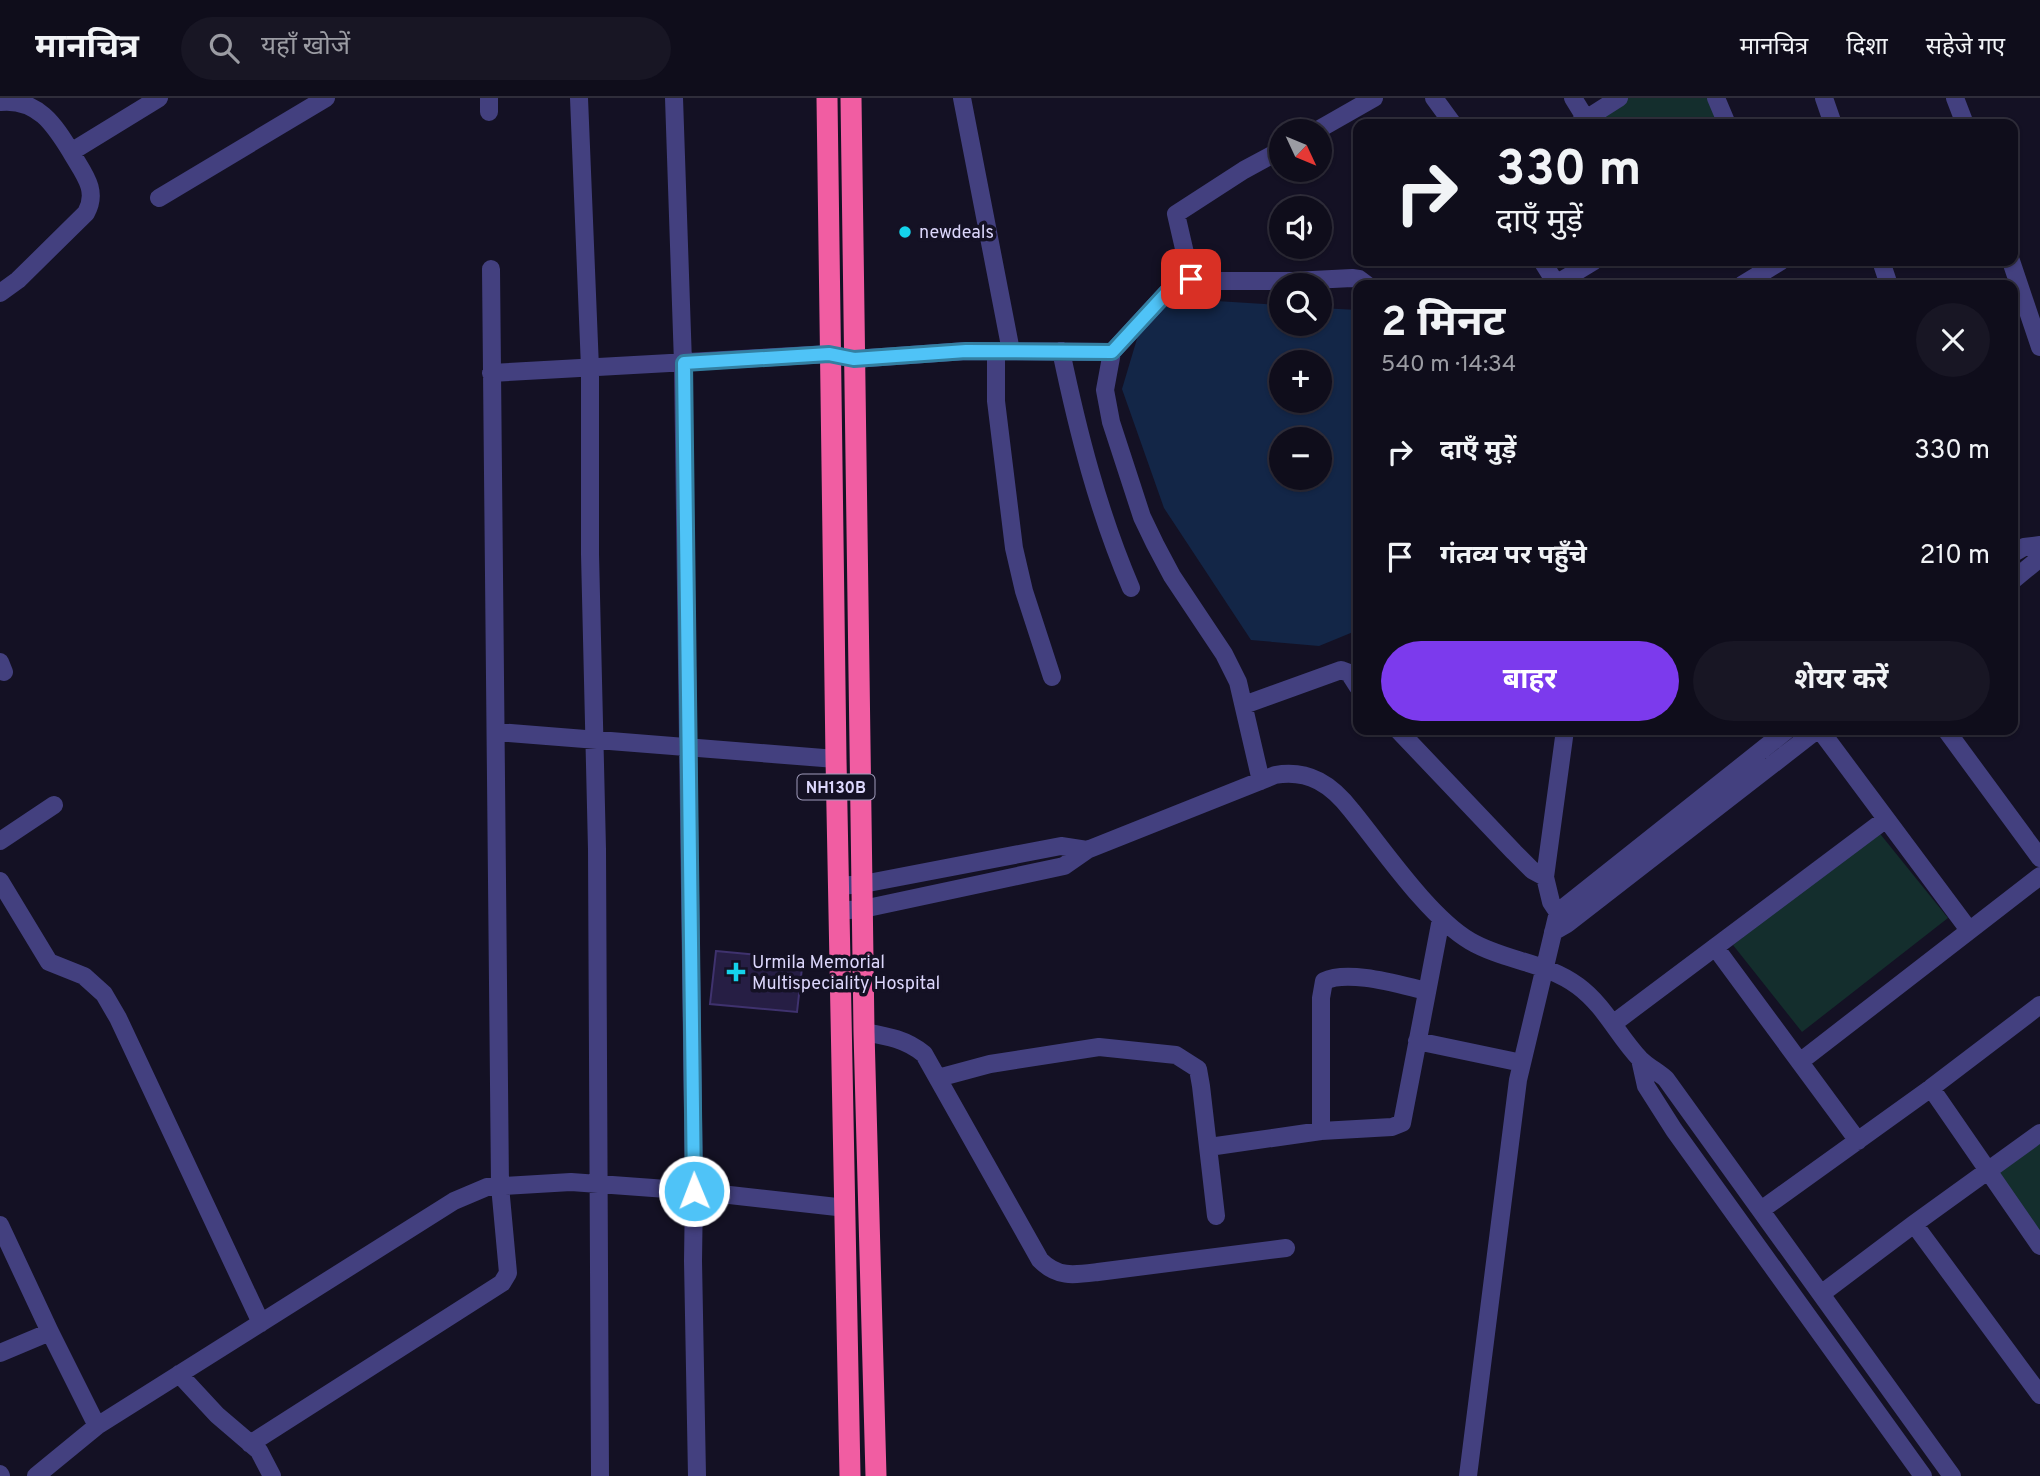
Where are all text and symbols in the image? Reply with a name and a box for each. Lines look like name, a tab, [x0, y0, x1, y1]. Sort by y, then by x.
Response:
search box	[181, 17, 671, 80]
text: मानचित्र	[35, 28, 139, 70]
icon: search	[205, 29, 243, 67]
text: यहाँ खोजें	[261, 31, 350, 64]
text: मानचित्र	[1740, 33, 1808, 63]
text: दिशा	[1846, 33, 1888, 63]
text: सहेजे गए	[1926, 33, 2005, 63]
north arrow	[1269, 119, 1332, 182]
map controls	[1269, 119, 1332, 490]
text: 330 m	[1496, 141, 1641, 203]
icon: right	[1381, 147, 1472, 238]
button: sound	[1269, 196, 1332, 259]
text: दाएँ मुड़ें	[1496, 203, 1583, 243]
place label: newdeals	[919, 222, 994, 245]
marker: newdeals	[897, 224, 913, 240]
pin	[1161, 249, 1221, 309]
icon: arrive	[1172, 260, 1210, 298]
button: search	[1269, 273, 1332, 336]
text: 2 मिनट	[1381, 298, 1505, 351]
button: close	[1916, 303, 1990, 377]
button: +	[1269, 350, 1332, 413]
text: 540 m · 14:34	[1381, 351, 1516, 380]
button: −	[1269, 427, 1332, 490]
icon: right	[1381, 433, 1419, 471]
text: दाएँ मुड़ें	[1440, 435, 1516, 468]
text: 330 m	[1914, 435, 1990, 468]
icon: arrive	[1381, 538, 1419, 576]
text: गंतव्य पर पहुँचे	[1440, 540, 1587, 573]
text: 210 m	[1920, 540, 1990, 573]
button: बाहर	[1381, 641, 1679, 721]
button: शेयर करें	[1693, 641, 1990, 721]
road number: NH130B	[798, 774, 874, 800]
place label: Urmila Memorial Multispeciality Hospital	[752, 952, 940, 996]
marker: Urmila Memorial Multispeciality Hospital	[726, 962, 746, 982]
position arrow	[657, 1154, 731, 1228]

